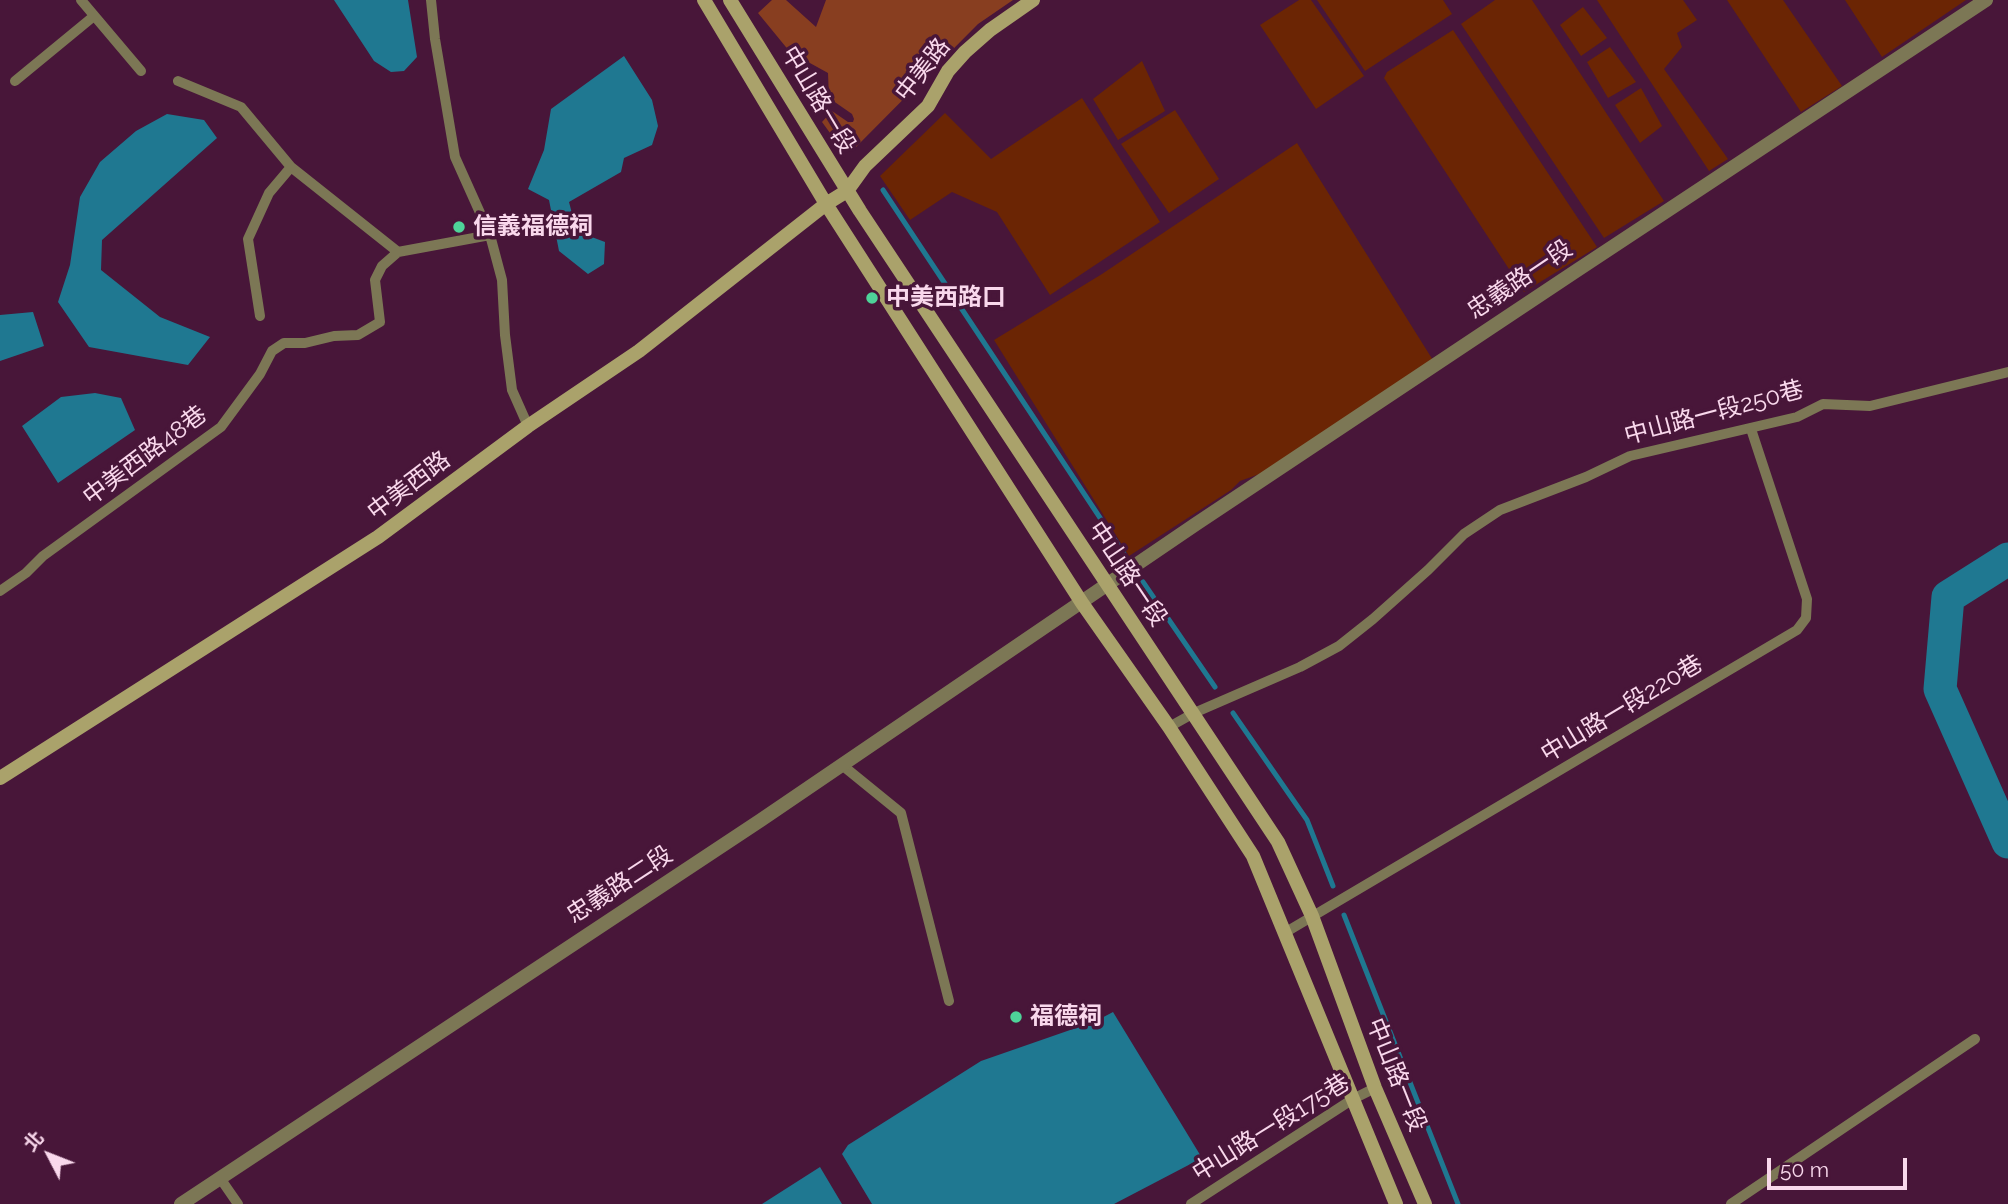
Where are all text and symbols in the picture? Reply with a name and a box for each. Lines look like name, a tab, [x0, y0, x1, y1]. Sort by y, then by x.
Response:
street label: 中美路	[889, 33, 957, 107]
street label: 中山路一段	[775, 41, 861, 159]
place label: 信義福德祠	[473, 213, 593, 241]
marker: 信義福德祠	[451, 219, 467, 235]
street label: 忠義路一段	[1462, 235, 1578, 325]
place label: 中美西路口	[886, 284, 1006, 312]
marker: 中美西路口	[864, 290, 880, 306]
street label: 中山路一段250巷	[1621, 375, 1807, 451]
street label: 中美西路48巷	[78, 400, 212, 512]
street label: 中美西路	[362, 446, 456, 526]
street label: 中山路一段	[1082, 516, 1172, 632]
street label: 中山路一段220巷	[1536, 649, 1708, 769]
street label: 忠義路二段	[562, 840, 678, 930]
place label: 福德祠	[1030, 1003, 1102, 1031]
marker: 福德祠	[1008, 1009, 1024, 1025]
street label: 中山路一段	[1360, 1014, 1432, 1136]
street label: 中山路一段175巷	[1187, 1068, 1355, 1188]
north arrow	[14, 1120, 84, 1190]
text: 北	[19, 1127, 48, 1155]
scale bar	[1770, 1144, 1910, 1188]
text: 50 m	[1780, 1157, 1829, 1182]

